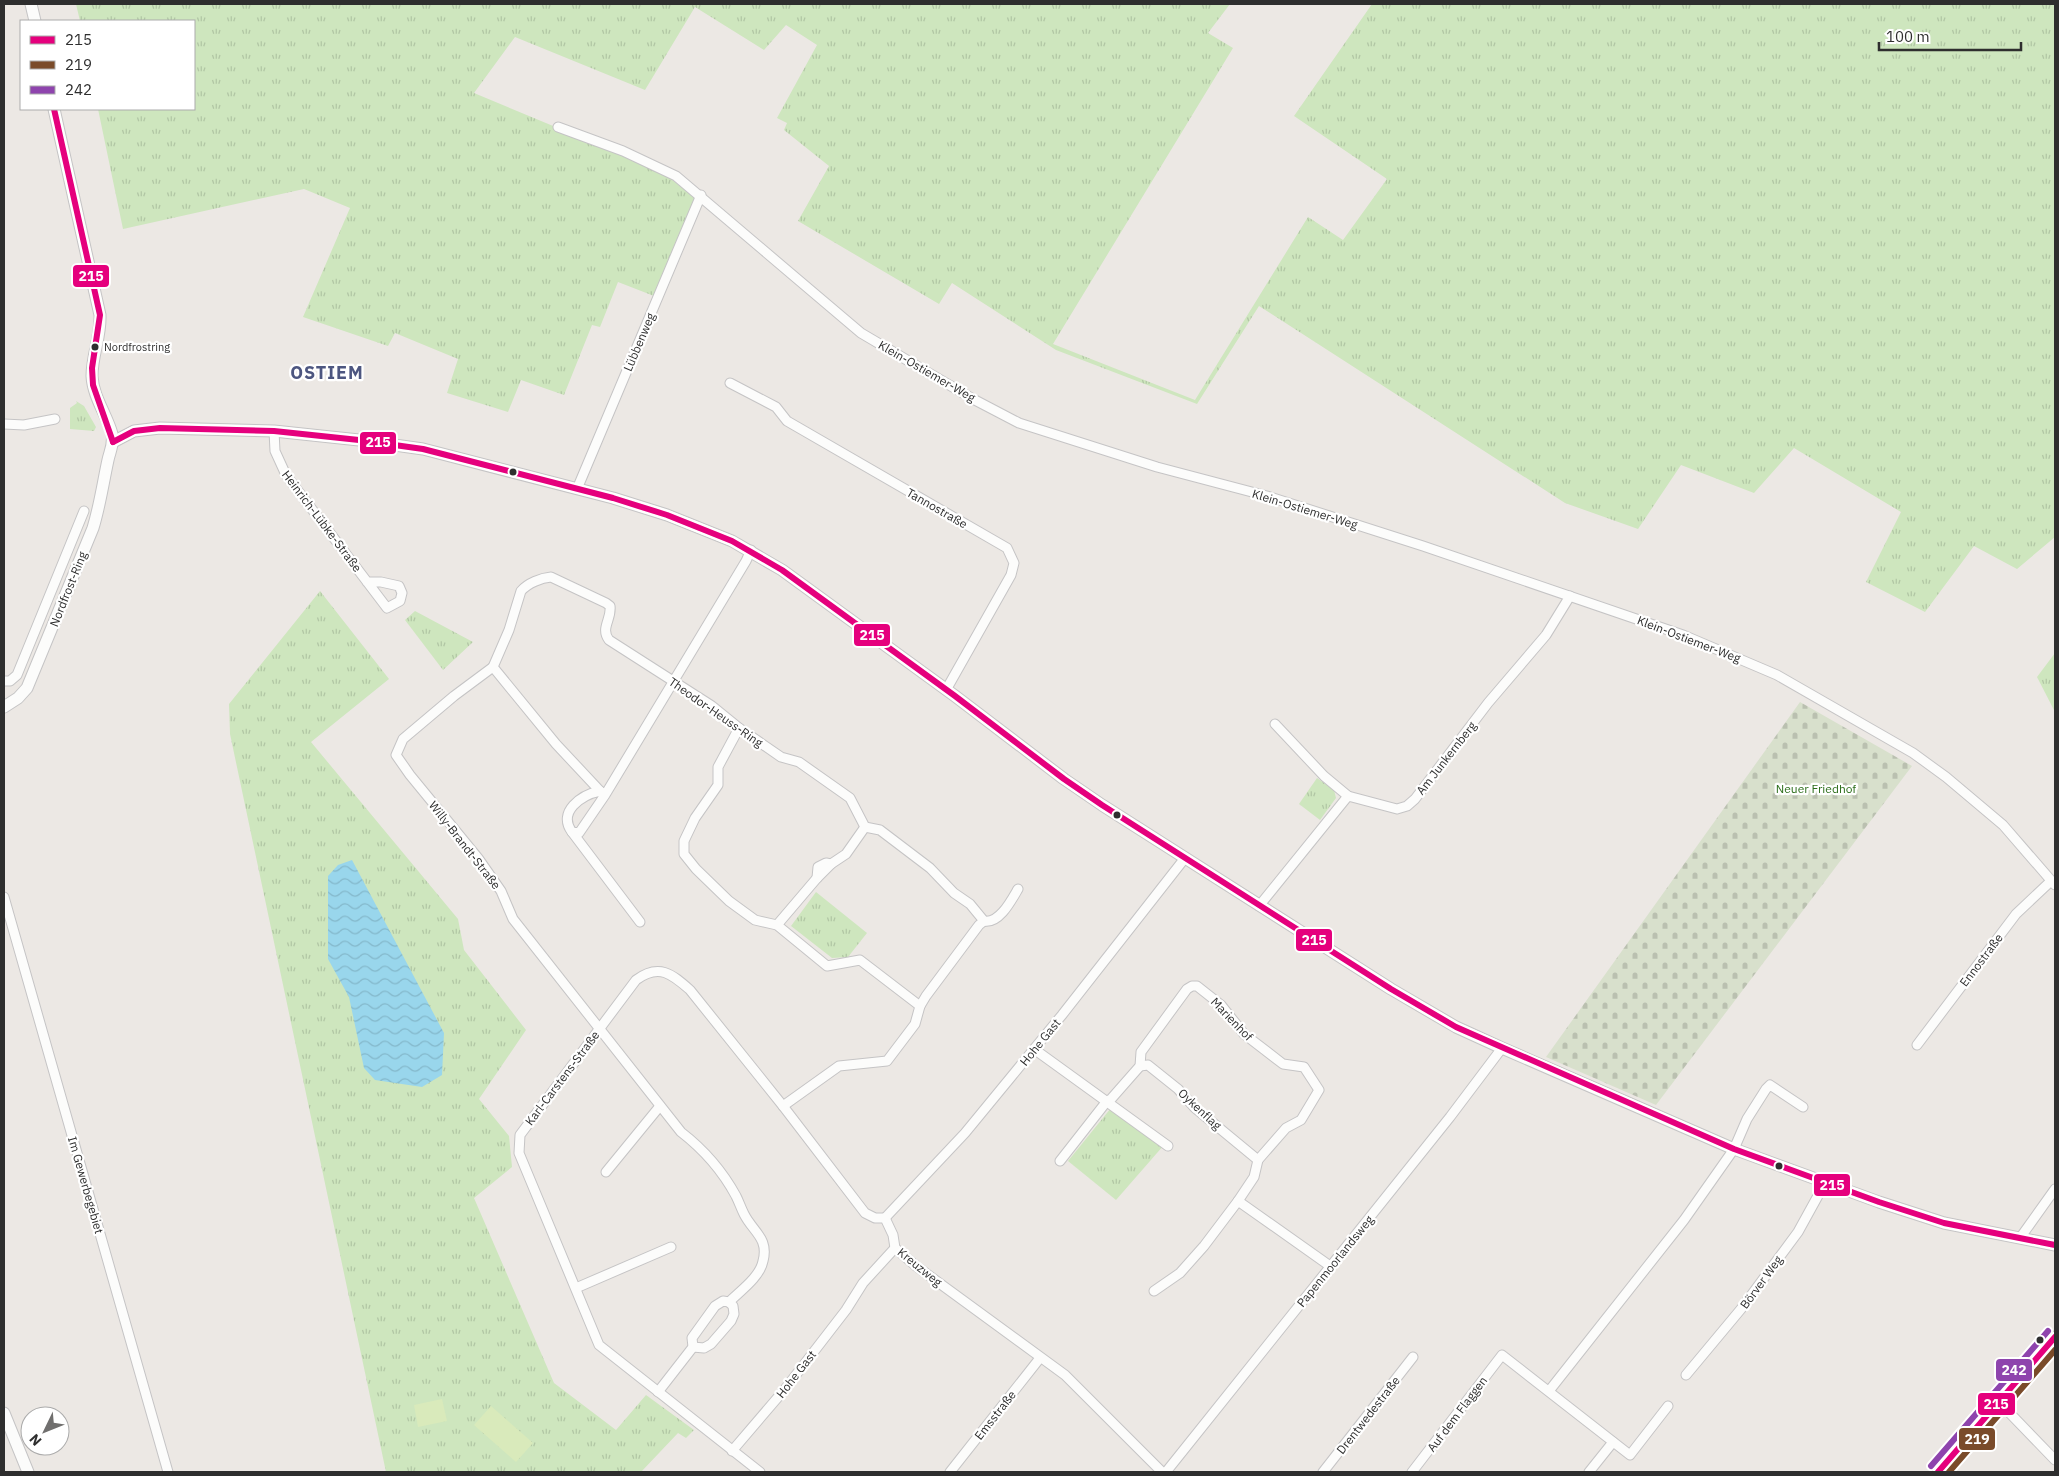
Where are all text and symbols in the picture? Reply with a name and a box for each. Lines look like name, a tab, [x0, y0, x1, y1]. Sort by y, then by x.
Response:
legend	[20, 20, 195, 110]
scale bar	[1879, 20, 2022, 52]
text: 100 m	[1886, 27, 1930, 46]
text: 215	[65, 30, 92, 49]
text: 219	[65, 55, 92, 74]
text: 242	[65, 80, 92, 99]
line badge: 215	[72, 264, 110, 288]
text: 215	[78, 267, 104, 285]
street label: Lübbenweg	[620, 310, 658, 373]
street label: Klein-Ostiemer-Weg	[876, 337, 979, 405]
place label: Nordfrostring	[104, 340, 170, 354]
marker: Nordfrostring	[90, 342, 100, 352]
district label: OSTIEM	[290, 361, 364, 384]
line badge: 215	[359, 431, 397, 455]
text: 215	[365, 433, 391, 451]
street label: Heinrich-Lübke-Straße	[279, 467, 365, 575]
unlabelled marker	[508, 467, 518, 477]
street label: Tannostraße	[904, 485, 970, 532]
street label: Klein-Ostiemer-Weg	[1250, 486, 1360, 532]
street label: Nordfrost-Ring	[46, 549, 90, 629]
street label: Klein-Ostiemer-Weg	[1635, 612, 1743, 666]
line badge: 215	[853, 623, 891, 647]
text: 215	[859, 626, 885, 644]
street label: Theodor-Heuss-Ring	[666, 674, 767, 751]
street label: Am Junkernberg	[1413, 718, 1480, 798]
park label: Neuer Friedhof	[1776, 781, 1856, 796]
street label: Willy-Brandt-Straße	[426, 798, 504, 892]
unlabelled marker	[1112, 810, 1122, 820]
line badge: 215	[1295, 928, 1333, 952]
street label: Ennostraße	[1956, 930, 2006, 989]
text: 215	[1301, 931, 1327, 949]
street label: Marienhof	[1208, 994, 1256, 1044]
street label: Hohe Gast	[1016, 1015, 1064, 1069]
street label: Karl-Carstens-Straße	[522, 1027, 603, 1128]
street label: Oykenflag	[1175, 1085, 1225, 1133]
street label: Im Gewerbegebiet	[65, 1135, 107, 1235]
unlabelled marker	[1774, 1161, 1784, 1171]
line badge: 215	[1813, 1173, 1851, 1197]
text: 215	[1819, 1176, 1845, 1194]
street label: Papenmoorlandsweg	[1293, 1212, 1377, 1310]
street label: Kreuzweg	[895, 1245, 946, 1290]
street label: Börver Weg	[1737, 1252, 1786, 1312]
unlabelled marker	[2035, 1335, 2045, 1345]
street label: Hohe Gast	[773, 1347, 819, 1401]
line badge: 242	[1995, 1358, 2033, 1382]
text: 242	[2001, 1361, 2027, 1379]
street label: Drentwedestraße	[1333, 1373, 1403, 1457]
street label: Auf dem Flaggen	[1424, 1373, 1490, 1455]
street label: Emsstraße	[971, 1387, 1019, 1443]
line badge: 215	[1977, 1392, 2016, 1416]
text: 215	[1983, 1395, 2009, 1413]
north arrow	[20, 1406, 70, 1456]
line badge: 219	[1958, 1427, 1996, 1451]
text: N	[25, 1430, 46, 1450]
text: 219	[1964, 1430, 1990, 1448]

